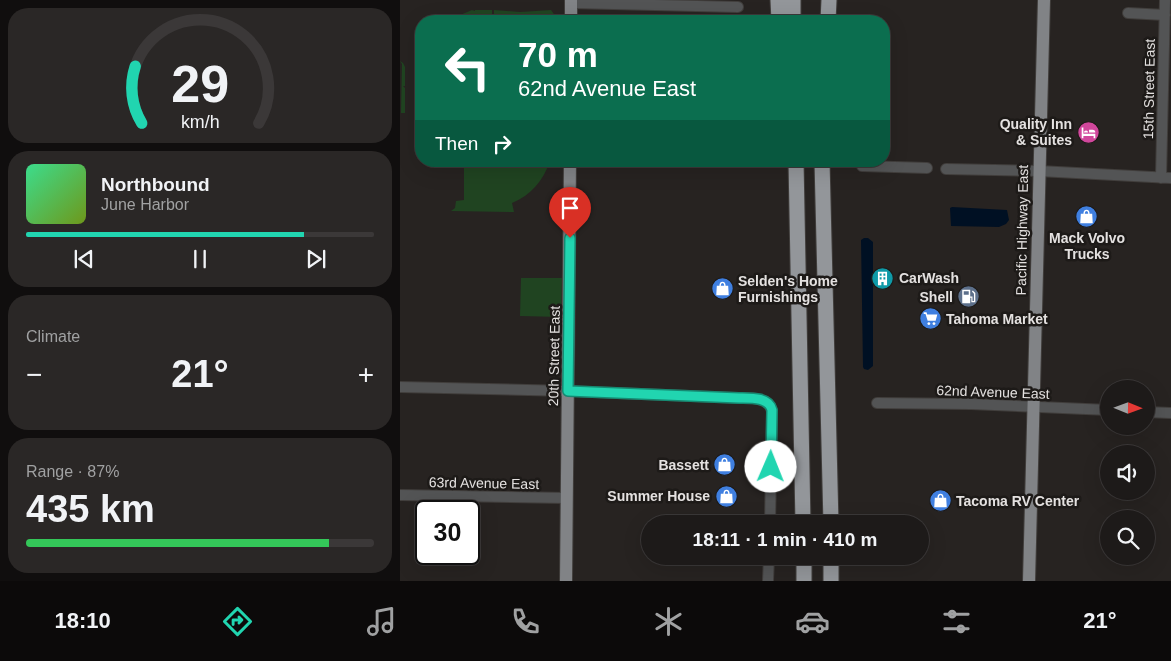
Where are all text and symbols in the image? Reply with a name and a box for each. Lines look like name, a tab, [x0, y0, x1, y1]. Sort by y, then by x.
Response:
icon: left	[435, 35, 500, 100]
text: 70 m	[518, 35, 598, 74]
street label: 15th Street East	[1140, 39, 1158, 139]
text: 29	[171, 55, 229, 113]
text: 62nd Avenue East	[518, 76, 696, 101]
text: km/h	[181, 112, 219, 132]
place label: Quality Inn & Suites	[1000, 116, 1072, 148]
hotel icon: Quality Inn & Suites	[1076, 120, 1100, 144]
icon: right	[488, 130, 516, 158]
text: Then	[435, 133, 478, 154]
street label: Pacific Highway East	[1013, 164, 1031, 295]
text: Northbound	[101, 174, 210, 195]
pin	[549, 187, 591, 238]
icon: arrive	[556, 194, 584, 222]
text: June Harbor	[101, 196, 189, 213]
shop icon: Mack Volvo Trucks	[1075, 204, 1099, 228]
place label: Mack Volvo Trucks	[1049, 230, 1125, 262]
icon: previous	[70, 245, 98, 273]
icon: pause	[186, 245, 214, 273]
icon: next	[302, 245, 330, 273]
building icon: CarWash	[871, 266, 895, 290]
place label: CarWash	[899, 270, 959, 286]
place label: Selden's Home Furnishings	[738, 273, 838, 305]
shop icon: Selden's Home Furnishings	[710, 277, 734, 301]
fuel station icon: Shell	[957, 285, 981, 309]
place label: Shell	[920, 289, 953, 305]
street label: 20th Street East	[545, 306, 563, 406]
supermarket icon: Tahoma Market	[918, 307, 942, 331]
place label: Tahoma Market	[946, 311, 1048, 327]
text: Climate	[26, 328, 80, 345]
text: 21°	[171, 353, 229, 395]
text: −	[26, 359, 42, 390]
text: +	[358, 359, 374, 390]
north arrow	[1100, 380, 1155, 435]
map controls	[1100, 380, 1155, 565]
street label: 62nd Avenue East	[936, 382, 1050, 402]
position arrow	[744, 440, 796, 492]
button: sound	[1100, 445, 1155, 500]
shop icon: Bassett	[713, 453, 737, 477]
place label: Bassett	[658, 457, 709, 473]
text: Range · 87%	[26, 463, 119, 480]
street label: 63rd Avenue East	[429, 474, 539, 492]
shop icon: Summer House	[714, 484, 738, 508]
text: 435 km	[26, 488, 155, 530]
place label: Summer House	[607, 488, 710, 504]
shop icon: Tacoma RV Center	[928, 489, 952, 513]
place label: Tacoma RV Center	[956, 493, 1080, 509]
speed limit sign: 30	[415, 500, 480, 565]
button: search	[1100, 510, 1155, 565]
text: 18:11 · 1 min · 410 m	[693, 529, 877, 550]
icon: directions	[220, 604, 255, 639]
icon: music	[364, 604, 399, 639]
icon: phone	[508, 604, 543, 639]
icon: climate	[651, 604, 686, 639]
icon: car	[795, 604, 830, 639]
icon: filters	[939, 604, 974, 639]
text: 18:10	[54, 608, 111, 633]
text: 21°	[1083, 608, 1116, 633]

